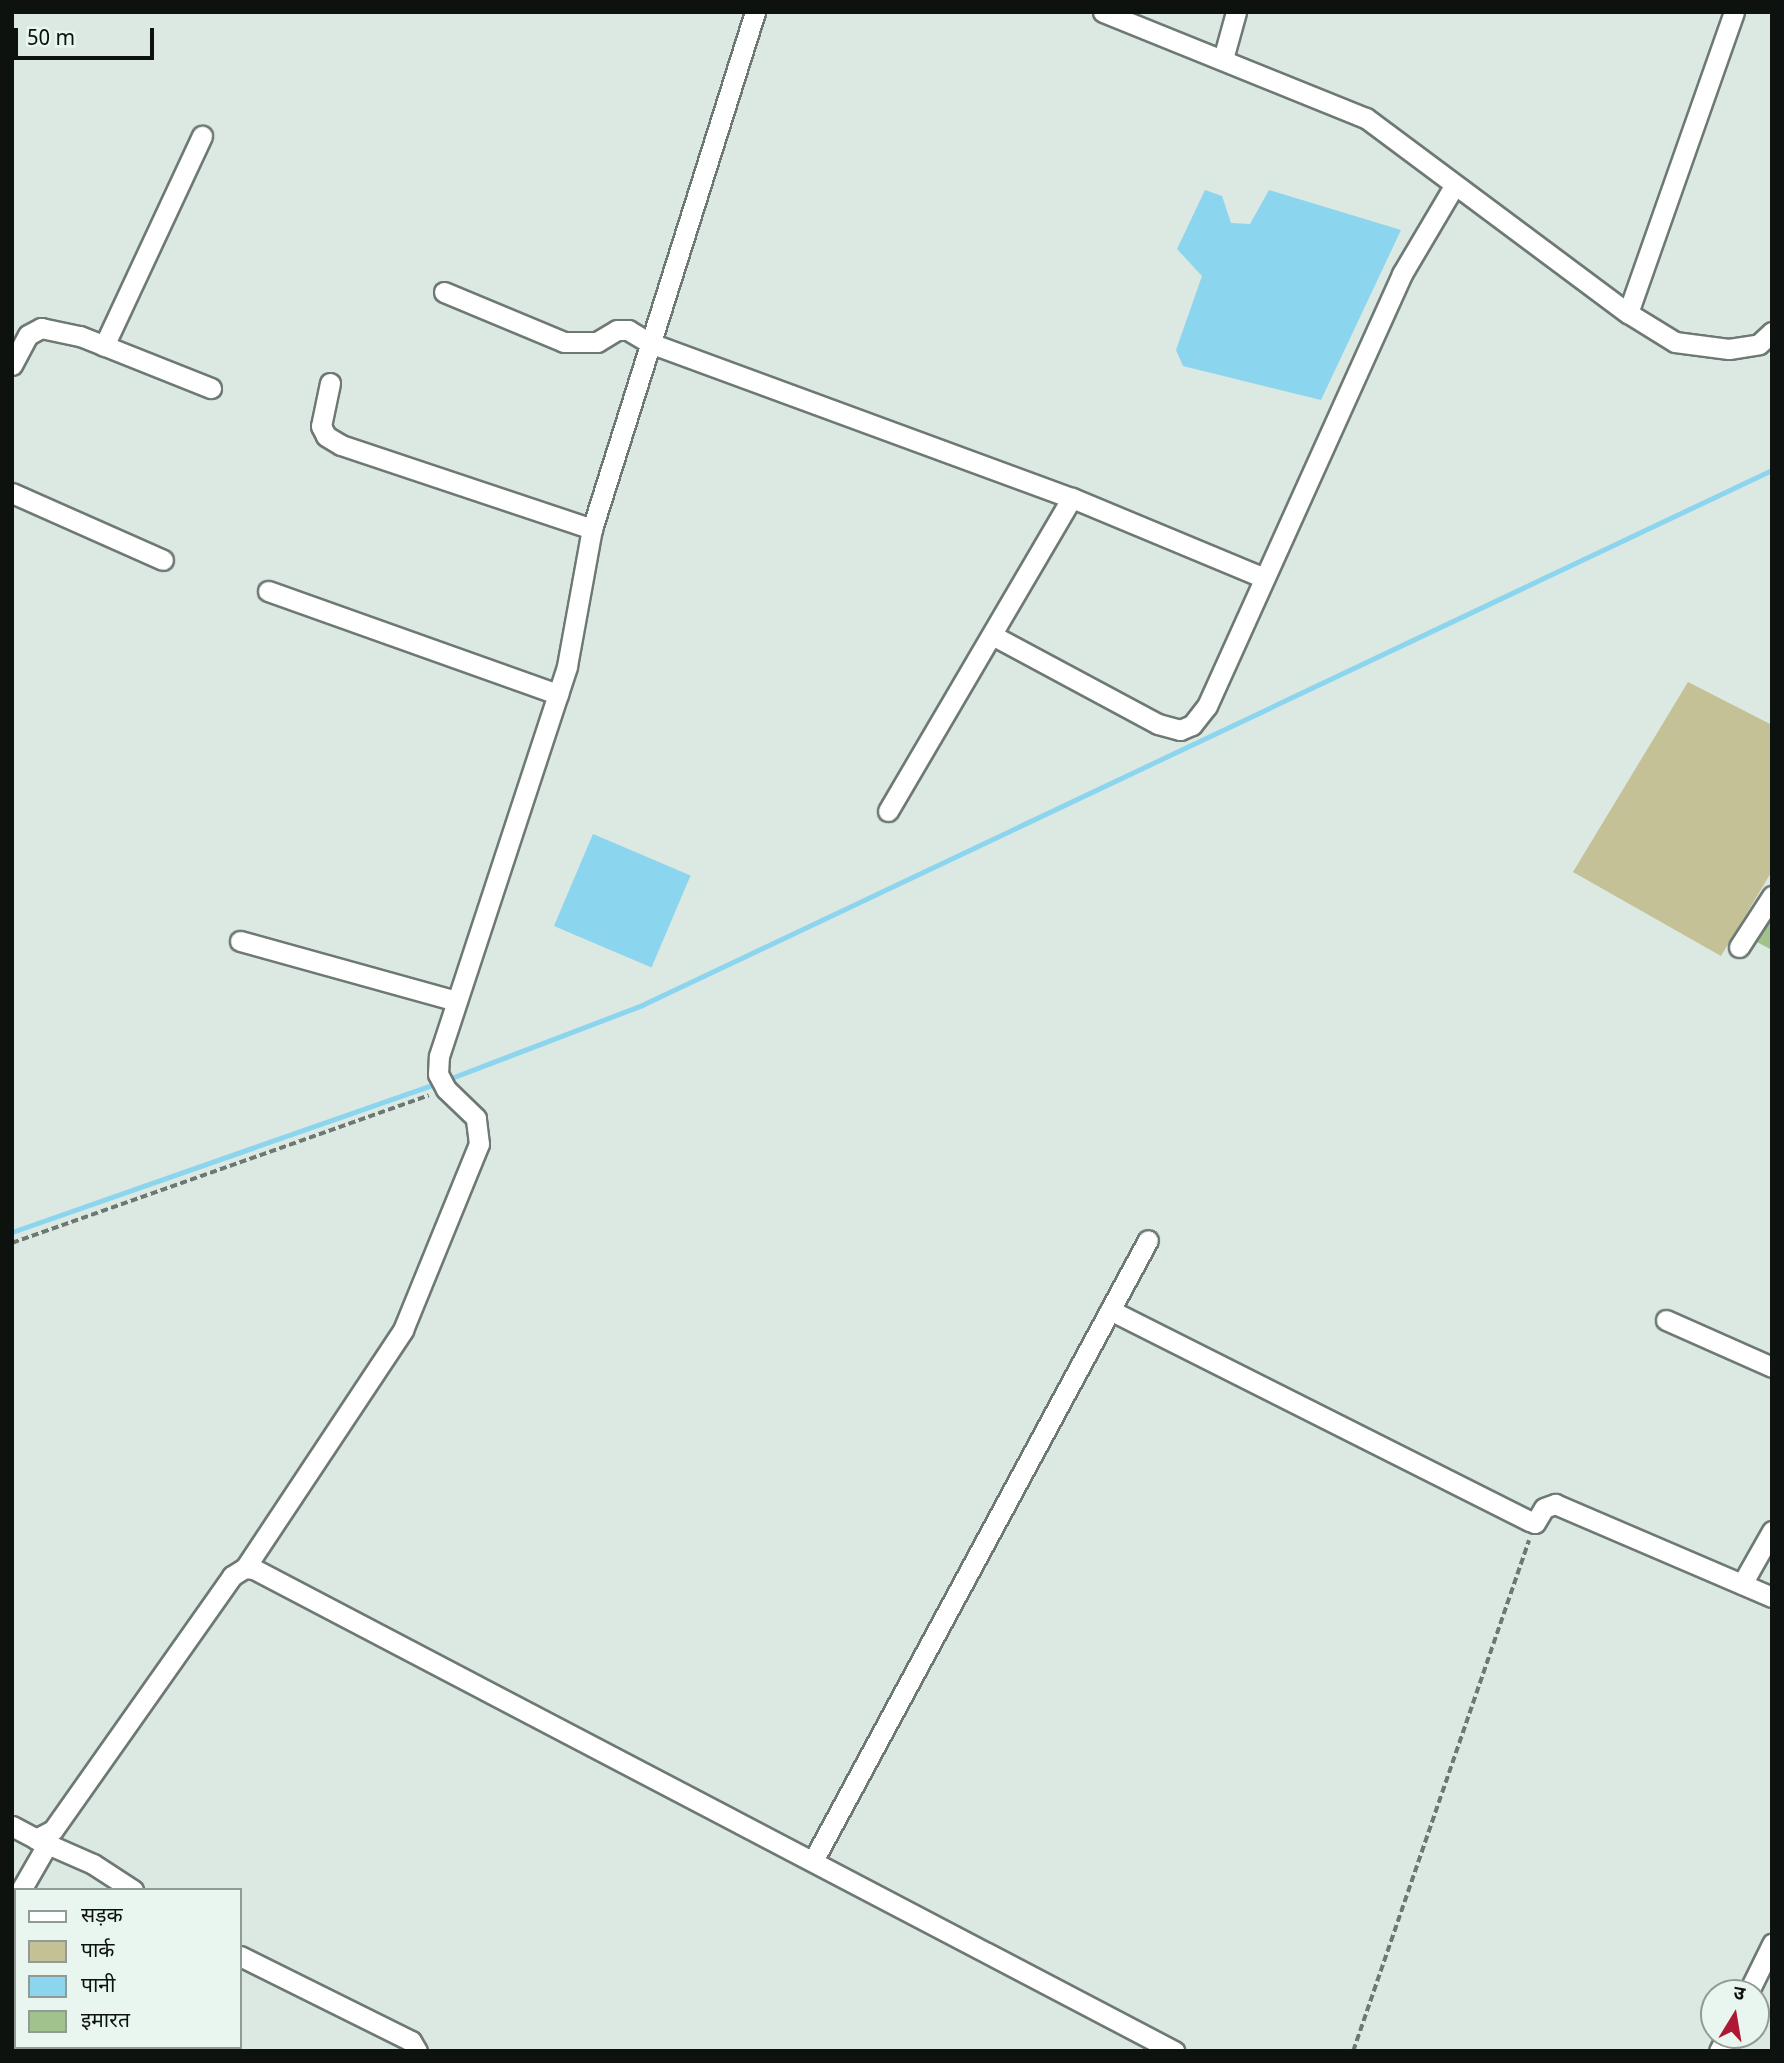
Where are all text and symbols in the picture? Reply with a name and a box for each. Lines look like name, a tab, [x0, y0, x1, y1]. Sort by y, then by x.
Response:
scale bar	[18, 14, 158, 58]
text: 50 m	[27, 26, 75, 54]
legend	[14, 1888, 242, 2049]
text: सड़क	[81, 1903, 123, 1931]
text: पार्क	[81, 1938, 115, 1966]
text: पानी	[81, 1973, 115, 2001]
north arrow	[1700, 1979, 1770, 2049]
text: उ	[1731, 1982, 1747, 2008]
text: इमारत	[81, 2008, 130, 2036]

